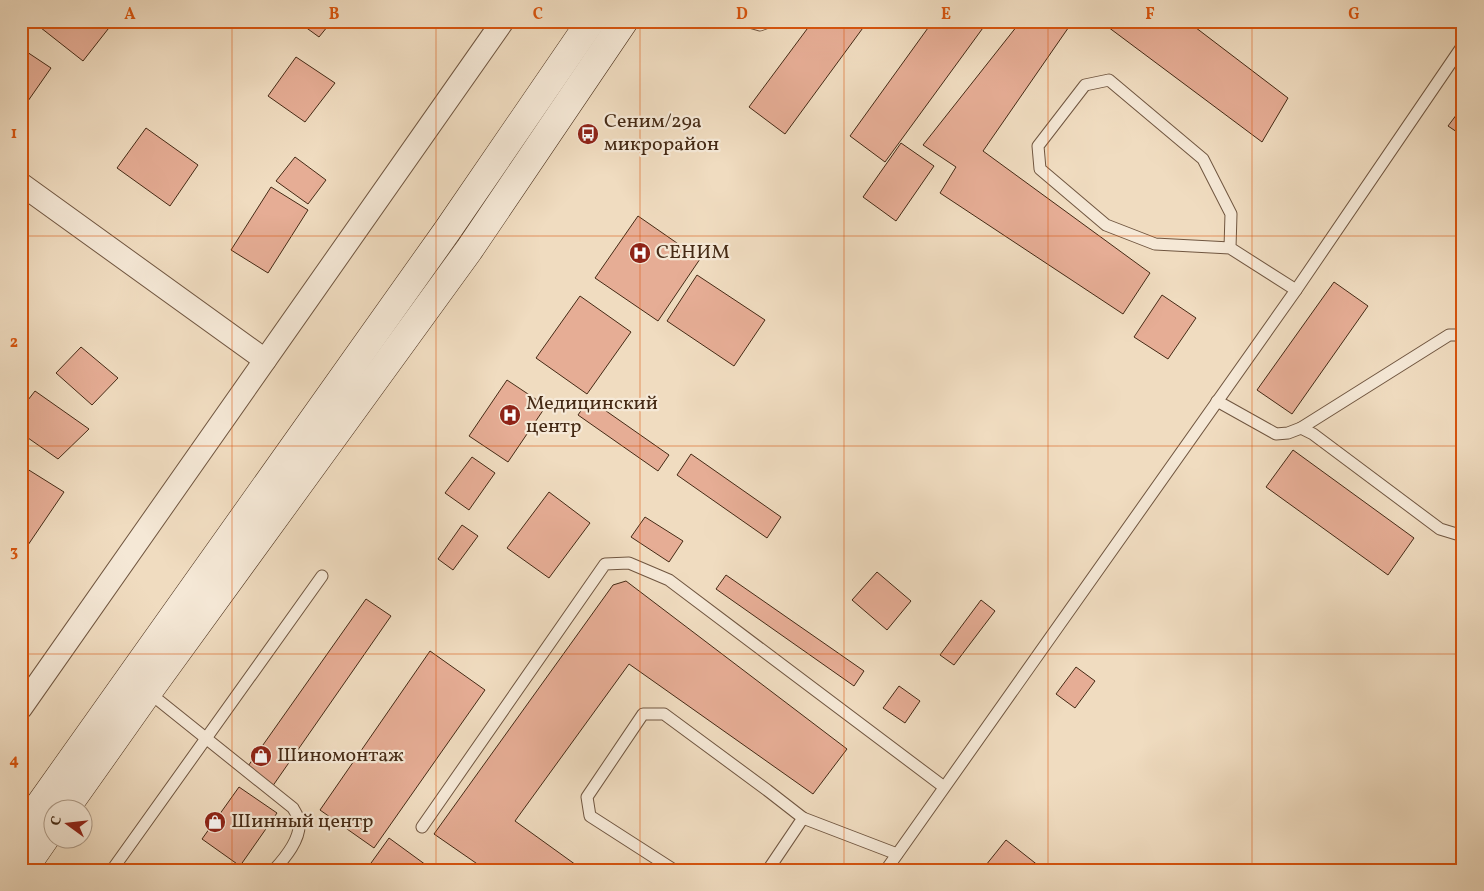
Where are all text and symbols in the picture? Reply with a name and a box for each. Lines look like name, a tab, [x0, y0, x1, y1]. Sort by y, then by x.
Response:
text: A	[124, 4, 136, 26]
text: B	[329, 4, 340, 26]
text: C	[533, 4, 543, 26]
text: D	[736, 4, 748, 26]
text: E	[941, 4, 951, 26]
text: F	[1145, 4, 1155, 26]
text: G	[1348, 4, 1360, 26]
place label: Сеним/29а микрорайон	[604, 108, 719, 159]
bus stop icon: Сеним/29а микрорайон	[576, 122, 600, 146]
text: 1	[11, 123, 17, 145]
place label: СЕНИМ	[656, 239, 730, 267]
hospital icon: СЕНИМ	[628, 241, 652, 265]
text: 2	[10, 332, 18, 354]
place label: Медицинский центр	[526, 390, 658, 441]
hospital icon: Медицинский центр	[498, 403, 522, 427]
text: 3	[10, 541, 18, 563]
place label: Шиномонтаж	[277, 742, 404, 770]
shop icon: Шиномонтаж	[249, 744, 273, 768]
text: 4	[9, 750, 19, 772]
north arrow	[42, 798, 92, 848]
place label: Шинный центр	[231, 808, 373, 836]
shop icon: Шинный центр	[203, 810, 227, 834]
text: С	[47, 814, 67, 828]

